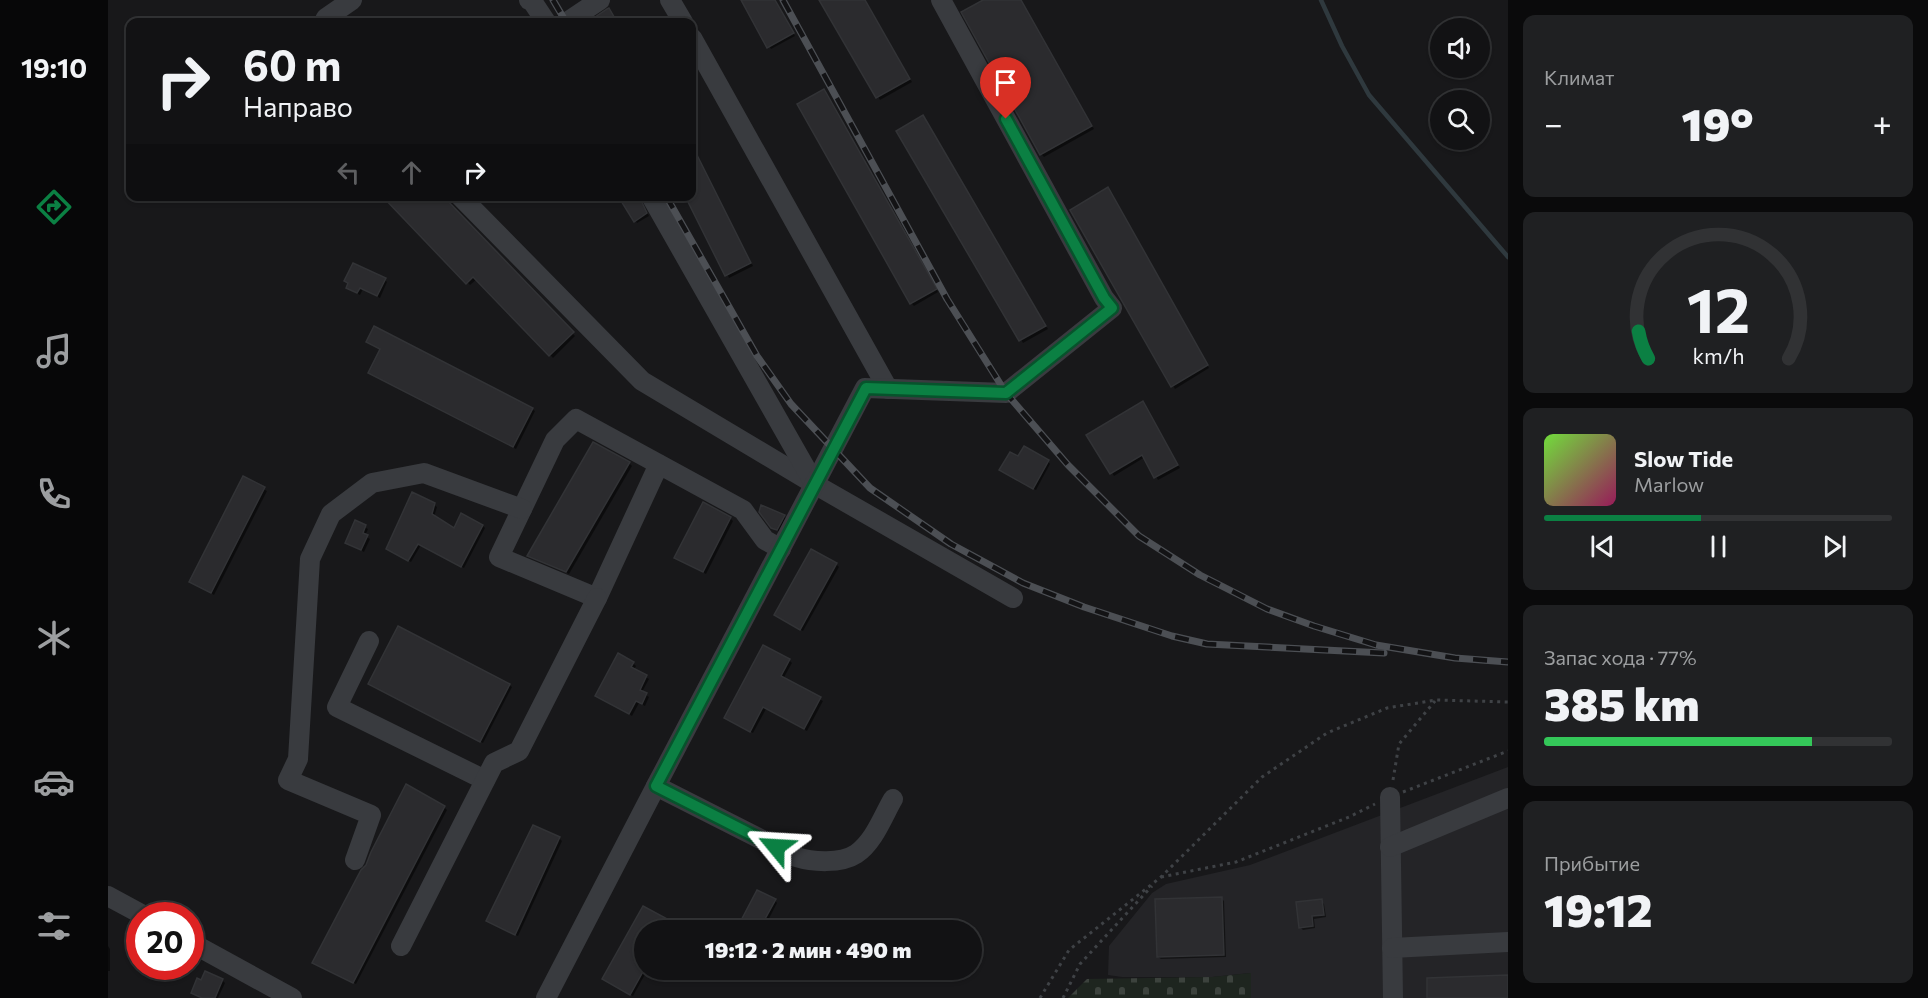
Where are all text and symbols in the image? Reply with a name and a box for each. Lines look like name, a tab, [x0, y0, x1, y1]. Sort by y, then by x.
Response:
map controls	[1430, 18, 1490, 150]
button: sound	[1430, 18, 1490, 78]
text: 60 m	[243, 38, 342, 90]
icon: right	[144, 42, 222, 120]
text: 19:10	[21, 51, 87, 84]
pin	[980, 57, 1031, 119]
text: Климат	[1544, 65, 1614, 89]
icon: arrive	[989, 66, 1022, 99]
text: Направо	[243, 90, 353, 123]
button: search	[1430, 90, 1490, 150]
text: 19°	[1682, 95, 1754, 150]
text: −	[1544, 102, 1563, 143]
text: +	[1873, 102, 1892, 143]
icon: left	[332, 156, 365, 189]
icon: ahead	[395, 156, 428, 189]
icon: right	[458, 156, 491, 189]
icon: directions	[33, 186, 75, 228]
text: 12	[1686, 271, 1750, 347]
icon: music	[33, 330, 75, 372]
text: km/h	[1692, 343, 1744, 369]
text: Slow Tide	[1634, 445, 1733, 472]
text: Marlow	[1634, 472, 1704, 496]
icon: phone	[33, 473, 75, 515]
icon: previous	[1586, 530, 1619, 563]
icon: pause	[1702, 530, 1735, 563]
icon: next	[1818, 530, 1851, 563]
icon: climate	[33, 617, 75, 659]
text: Запас хода · 77%	[1544, 645, 1697, 669]
text: 385 km	[1544, 675, 1700, 730]
icon: car	[33, 761, 75, 803]
position arrow	[744, 815, 808, 879]
text: Прибытие	[1544, 851, 1640, 875]
text: 19:12	[1544, 881, 1653, 936]
speed limit sign: 20	[126, 902, 204, 980]
icon: filters	[33, 905, 75, 947]
text: 19:12 · 2 мин · 490 m	[704, 936, 912, 963]

